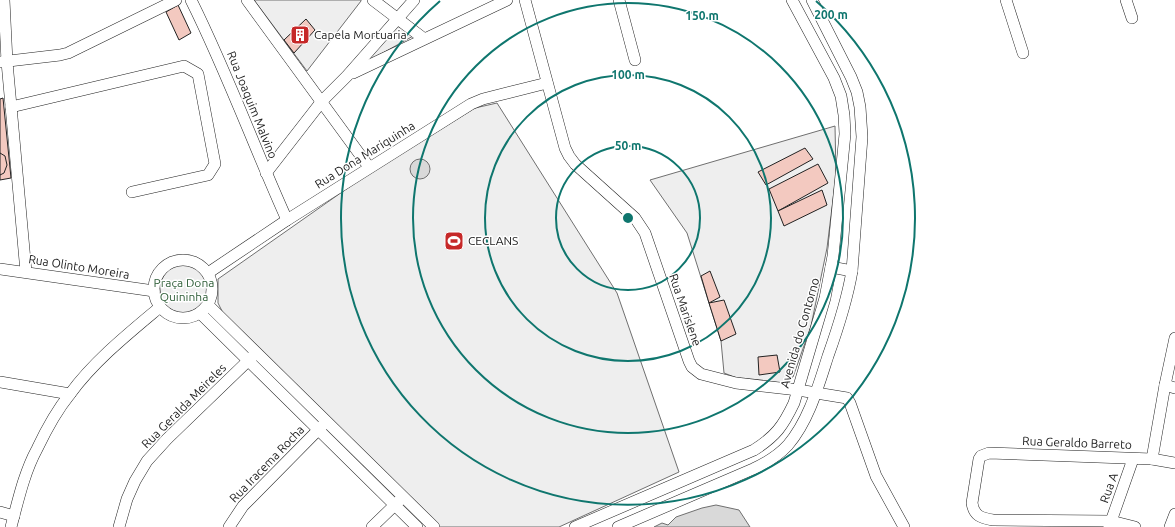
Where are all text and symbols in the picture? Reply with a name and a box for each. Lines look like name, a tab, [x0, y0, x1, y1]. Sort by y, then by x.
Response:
text: 200 m	[814, 8, 848, 21]
text: 150 m	[685, 9, 719, 22]
building icon: Capela Mortuaria	[289, 24, 311, 46]
place label: Capela Mortuaria	[314, 28, 407, 41]
street label: Rua Joaquim Malvino	[225, 49, 280, 160]
text: 100 m	[611, 68, 645, 81]
street label: Rua Dona Mariquinha	[312, 119, 417, 191]
text: 50 m	[615, 139, 641, 152]
centre of rings	[621, 211, 635, 225]
sports icon: CECLANS	[443, 230, 465, 252]
place label: CECLANS	[468, 234, 518, 247]
street label: Rua Olinto Moreira	[28, 252, 131, 281]
street label: Rua Marislene	[667, 272, 704, 348]
park label: Praça Dona Quininha	[154, 276, 214, 303]
street label: Avenida do Contorno	[778, 276, 821, 389]
street label: Rua Geralda Meireles	[139, 361, 228, 450]
street label: Rua Iracema Rocha	[227, 423, 307, 505]
street label: Rua Geraldo Barreto	[1022, 434, 1132, 451]
street label: Rua A	[1097, 471, 1120, 505]

